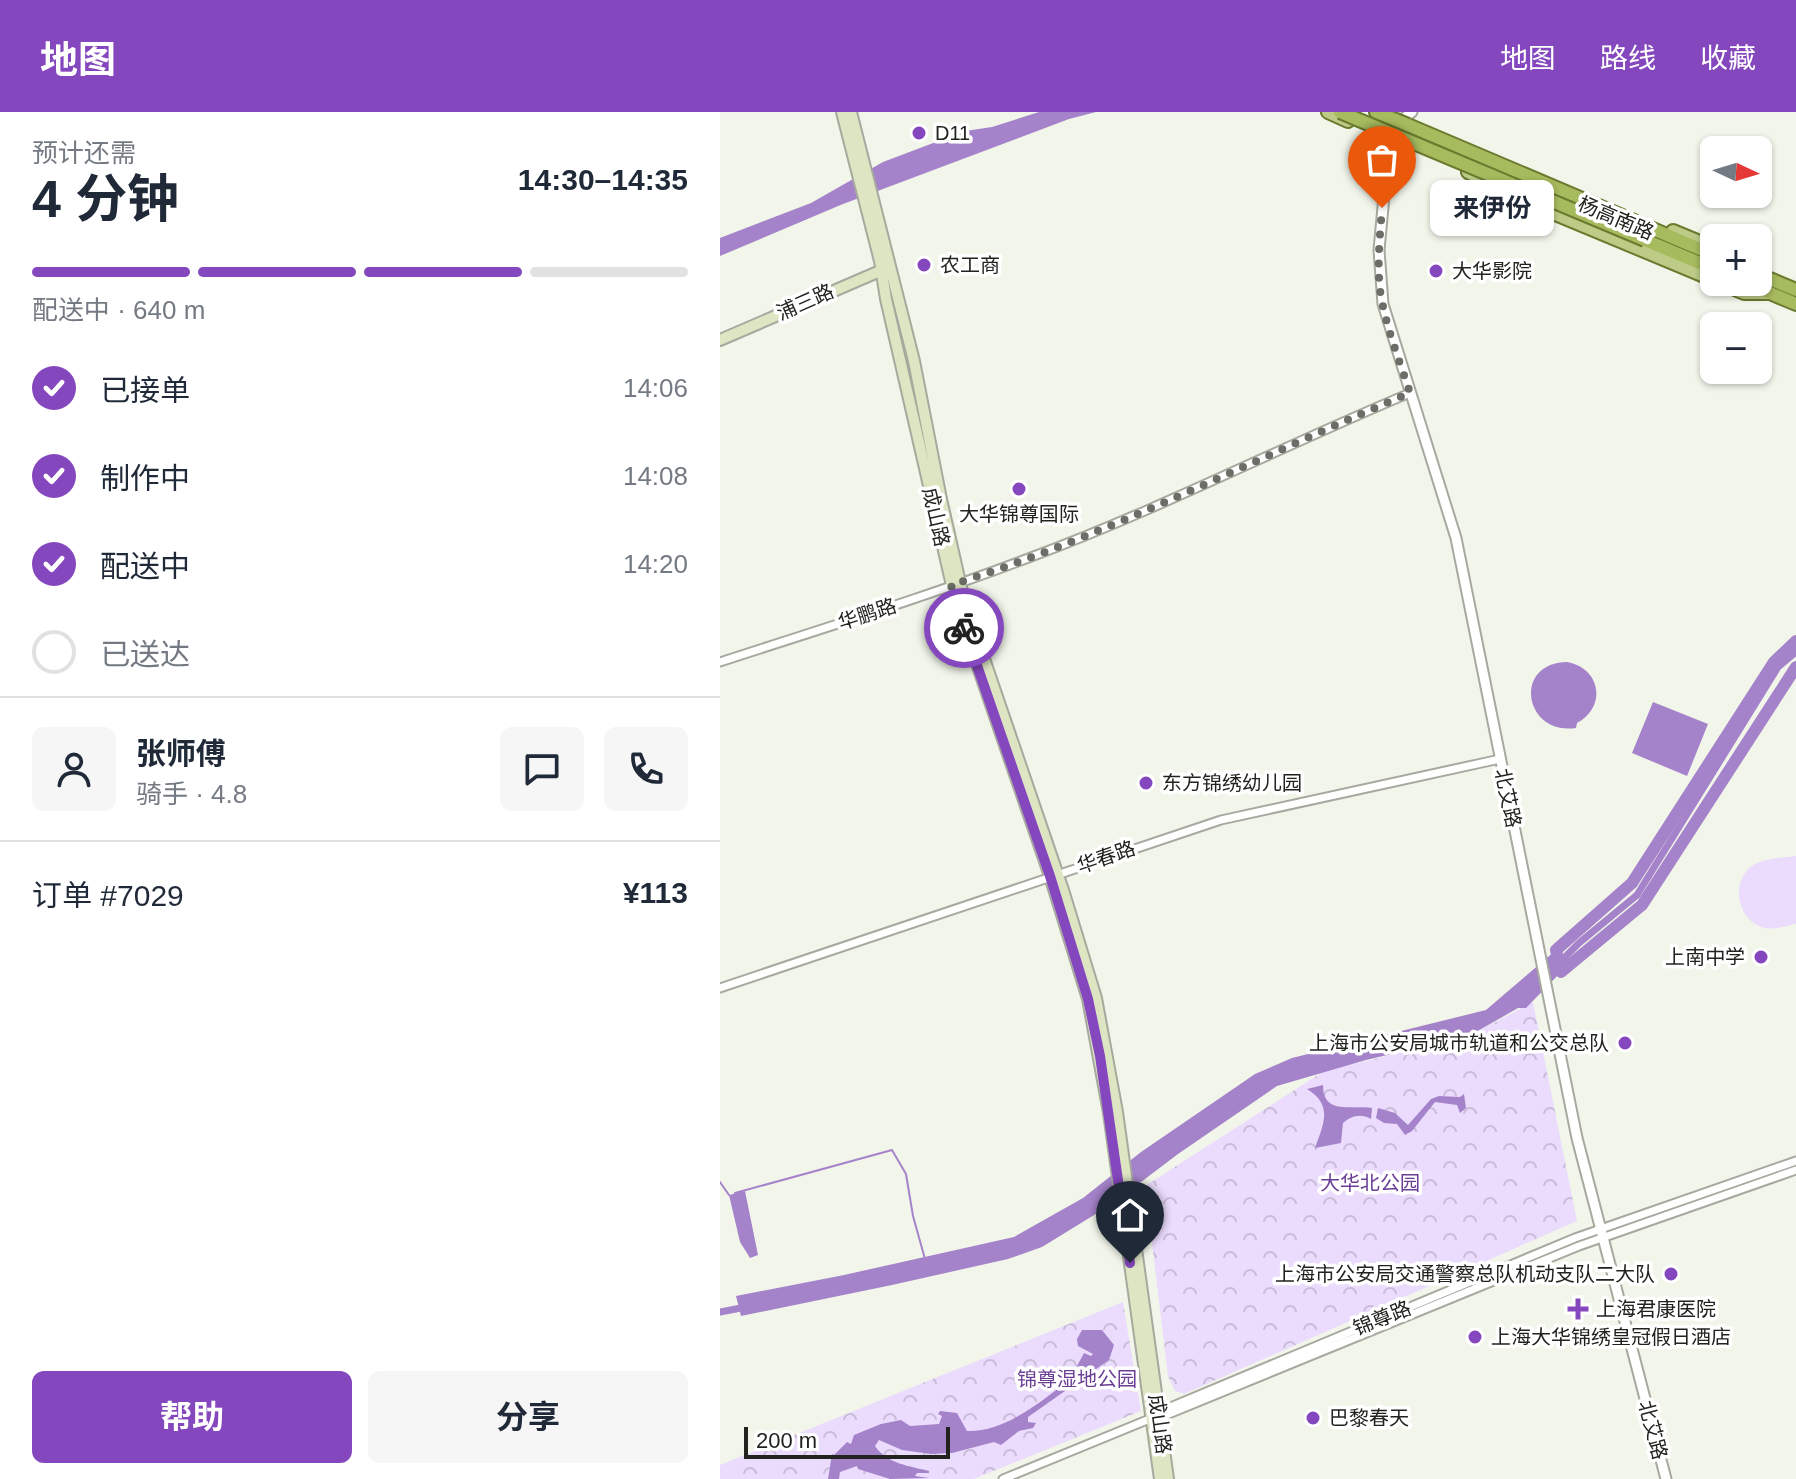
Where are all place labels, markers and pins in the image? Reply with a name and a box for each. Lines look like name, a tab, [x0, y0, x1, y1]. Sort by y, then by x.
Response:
place label: D11	[935, 122, 970, 144]
marker: D11	[910, 124, 928, 142]
pin	[1348, 126, 1416, 208]
callout: 来伊份	[1430, 180, 1554, 236]
place label: 农工商	[940, 254, 1000, 276]
marker: 农工商	[915, 256, 933, 274]
place label: 大华影院	[1452, 260, 1532, 282]
marker: 大华影院	[1427, 262, 1445, 280]
marker: 大华锦尊国际	[1010, 480, 1028, 498]
place label: 大华锦尊国际	[959, 503, 1079, 525]
place label: 东方锦绣幼儿园	[1162, 772, 1302, 794]
marker: 东方锦绣幼儿园	[1137, 774, 1155, 792]
place label: 上南中学	[1665, 946, 1745, 968]
marker: 上南中学	[1752, 948, 1770, 966]
place label: 上海市公安局城市轨道和公交总队	[1309, 1032, 1609, 1054]
marker: 上海市公安局城市轨道和公交总队	[1616, 1034, 1634, 1052]
pin	[1096, 1181, 1164, 1263]
place label: 上海市公安局交通警察总队机动支队二大队	[1275, 1263, 1655, 1285]
marker: 上海市公安局交通警察总队机动支队二大队	[1662, 1265, 1680, 1283]
marker: 上海君康医院	[1567, 1298, 1589, 1320]
place label: 上海君康医院	[1596, 1298, 1716, 1320]
place label: 上海大华锦绣皇冠假日酒店	[1491, 1326, 1731, 1348]
marker: 上海大华锦绣皇冠假日酒店	[1466, 1328, 1484, 1346]
place label: 巴黎春天	[1329, 1407, 1409, 1429]
marker: 巴黎春天	[1304, 1409, 1322, 1427]

